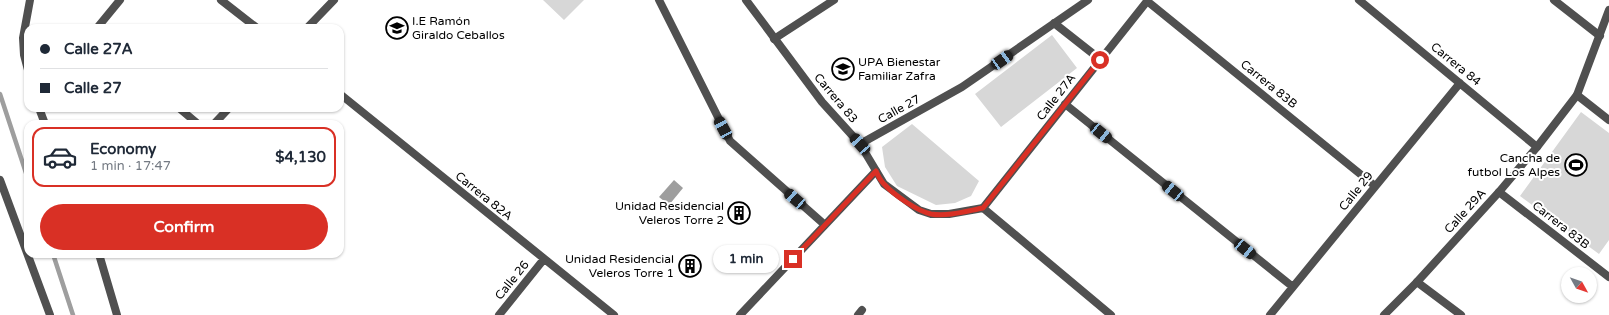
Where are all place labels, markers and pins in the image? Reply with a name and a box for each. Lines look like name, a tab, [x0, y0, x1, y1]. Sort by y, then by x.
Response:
place label: I.E Ramón Giraldo Ceballos	[412, 14, 505, 42]
school or university icon: I.E Ramón Giraldo Ceballos	[384, 15, 410, 41]
place label: UPA Bienestar Familiar Zafra	[858, 55, 941, 83]
school or university icon: UPA Bienestar Familiar Zafra	[830, 56, 856, 82]
place label: Cancha de futbol Los Alpes	[1467, 151, 1560, 179]
sports icon: Cancha de futbol Los Alpes	[1563, 152, 1589, 178]
place label: Unidad Residencial Veleros Torre 2	[615, 199, 724, 227]
building icon: Unidad Residencial Veleros Torre 2	[726, 200, 752, 226]
place label: Unidad Residencial Veleros Torre 1	[565, 252, 674, 280]
building icon: Unidad Residencial Veleros Torre 1	[677, 253, 703, 279]

